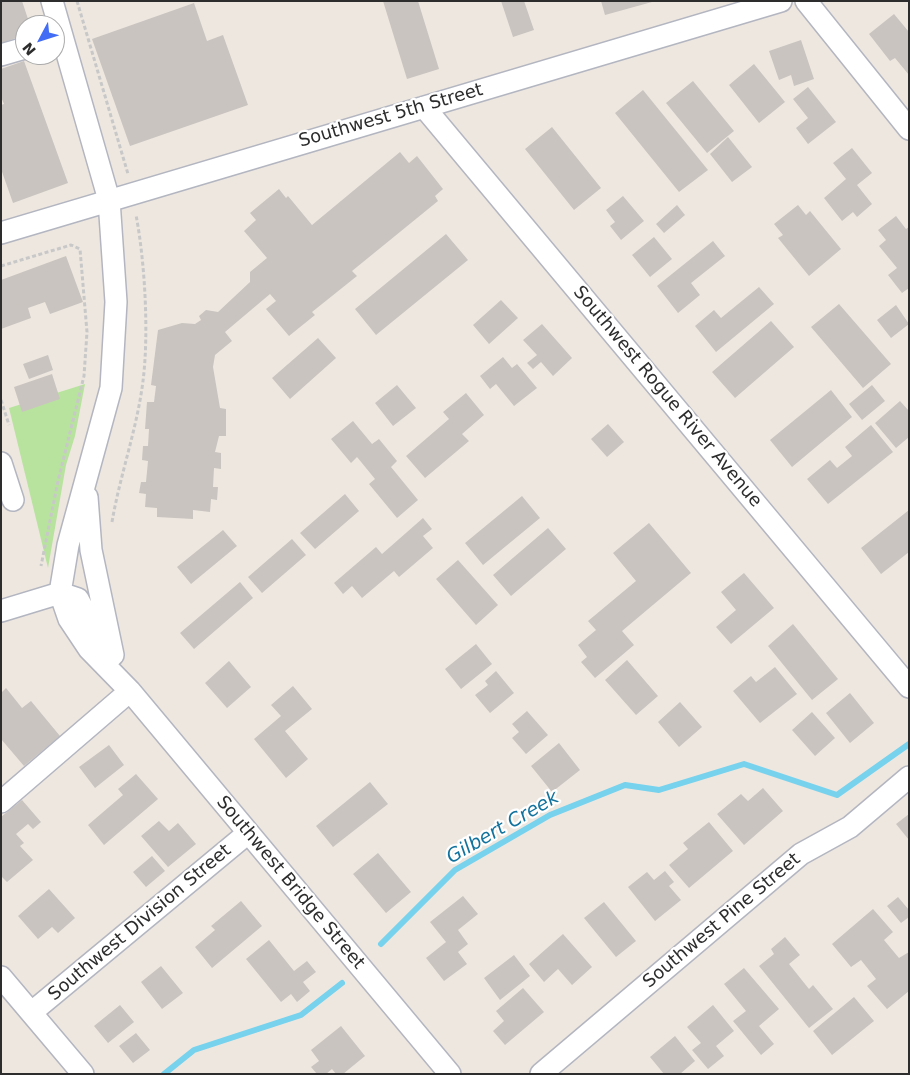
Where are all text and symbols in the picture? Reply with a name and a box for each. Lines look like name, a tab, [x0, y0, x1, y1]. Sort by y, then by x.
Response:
north arrow	[15, 15, 65, 65]
text: N	[19, 39, 39, 59]
street label: Southwest 5th Street	[296, 79, 486, 153]
street label: Southwest Rogue River Avenue	[568, 282, 766, 512]
water label: Gilbert Creek	[443, 787, 563, 869]
street label: Southwest Bridge Street	[211, 792, 369, 974]
street label: Southwest Division Street	[44, 840, 236, 1006]
street label: Southwest Pine Street	[639, 849, 805, 993]

